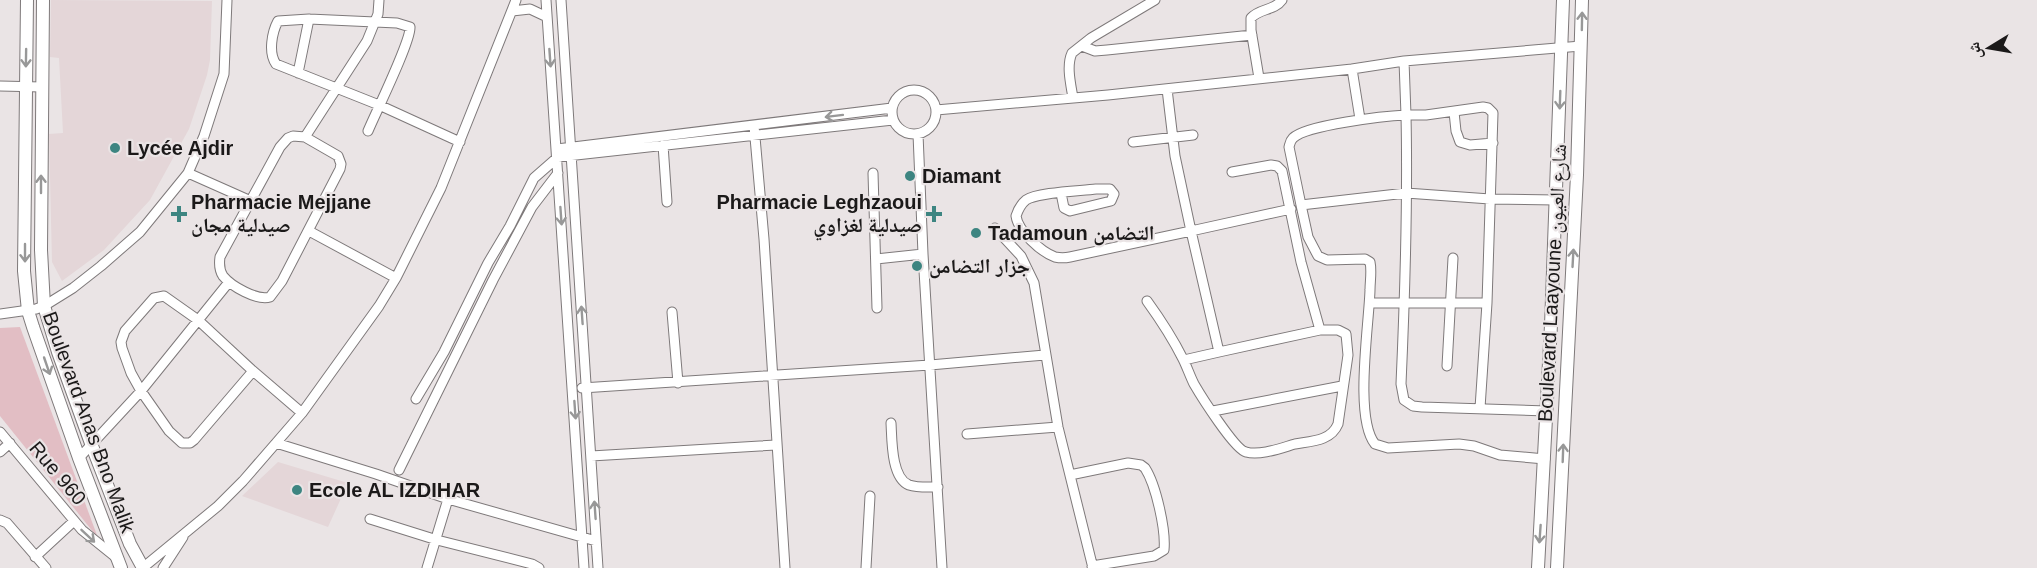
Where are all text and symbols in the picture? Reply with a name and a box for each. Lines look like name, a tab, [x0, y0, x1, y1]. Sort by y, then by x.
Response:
one-way arrow	[1576, 12, 1588, 32]
north arrow	[1959, 18, 2019, 78]
text: ش	[1965, 41, 1986, 61]
one-way arrow	[20, 48, 32, 68]
one-way arrow	[545, 48, 556, 68]
one-way arrow	[1555, 90, 1566, 110]
one-way arrow	[824, 111, 844, 122]
place label: Lycée Ajdir	[127, 137, 234, 159]
marker: Lycée Ajdir	[108, 141, 122, 155]
street label: Boulevard Laayoune شارع العيون	[1534, 144, 1572, 423]
place label: Diamant	[922, 165, 1001, 187]
marker: Diamant	[903, 169, 917, 183]
one-way arrow	[35, 175, 47, 195]
place label: Pharmacie Mejjane صيدلية مجان	[191, 191, 371, 237]
place label: Pharmacie Leghzaoui صيدلية لغزاوي	[716, 191, 922, 241]
one-way arrow	[556, 205, 567, 225]
marker: Pharmacie Mejjane صيدلية مجان	[172, 207, 186, 221]
marker: Pharmacie Leghzaoui صيدلية لغزاوي	[927, 207, 941, 221]
place label: Tadamoun التضامن	[988, 222, 1155, 246]
marker: Tadamoun التضامن	[969, 226, 983, 240]
one-way arrow	[19, 243, 30, 263]
one-way arrow	[1567, 248, 1578, 268]
place label: جزار التضامن	[929, 255, 1030, 279]
marker: جزار التضامن	[910, 259, 924, 273]
one-way arrow	[576, 306, 587, 325]
street label: Boulevard Anas Bno Malik	[39, 309, 140, 536]
one-way arrow	[43, 357, 54, 375]
one-way arrow	[569, 400, 580, 420]
street label: Rue 960	[25, 437, 91, 509]
one-way arrow	[1558, 443, 1569, 463]
place label: Ecole AL IZDIHAR	[309, 479, 481, 501]
marker: Ecole AL IZDIHAR	[290, 483, 304, 497]
one-way arrow	[589, 500, 600, 520]
one-way arrow	[1534, 524, 1545, 544]
one-way arrow	[81, 529, 96, 543]

